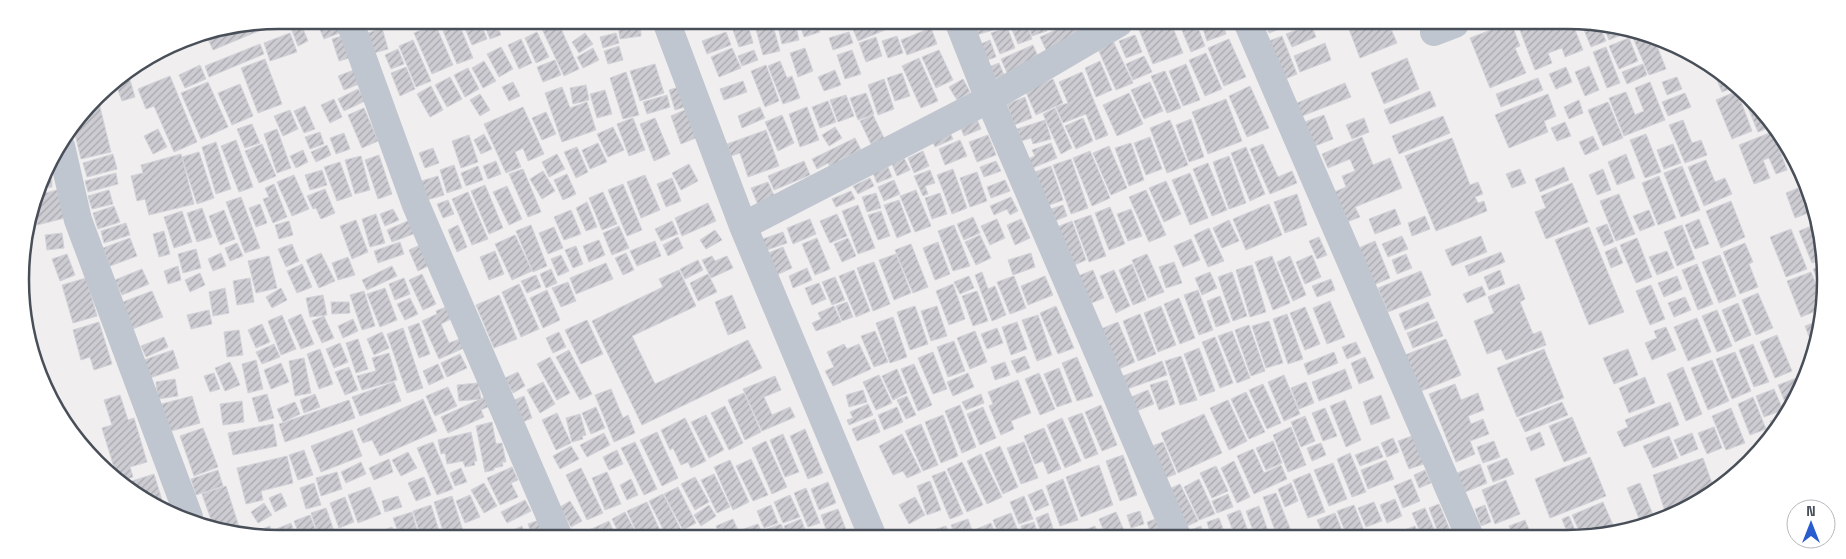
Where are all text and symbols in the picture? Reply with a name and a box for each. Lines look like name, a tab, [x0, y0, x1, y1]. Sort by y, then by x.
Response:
north arrow	[1786, 499, 1836, 549]
text: N	[1806, 502, 1816, 520]

